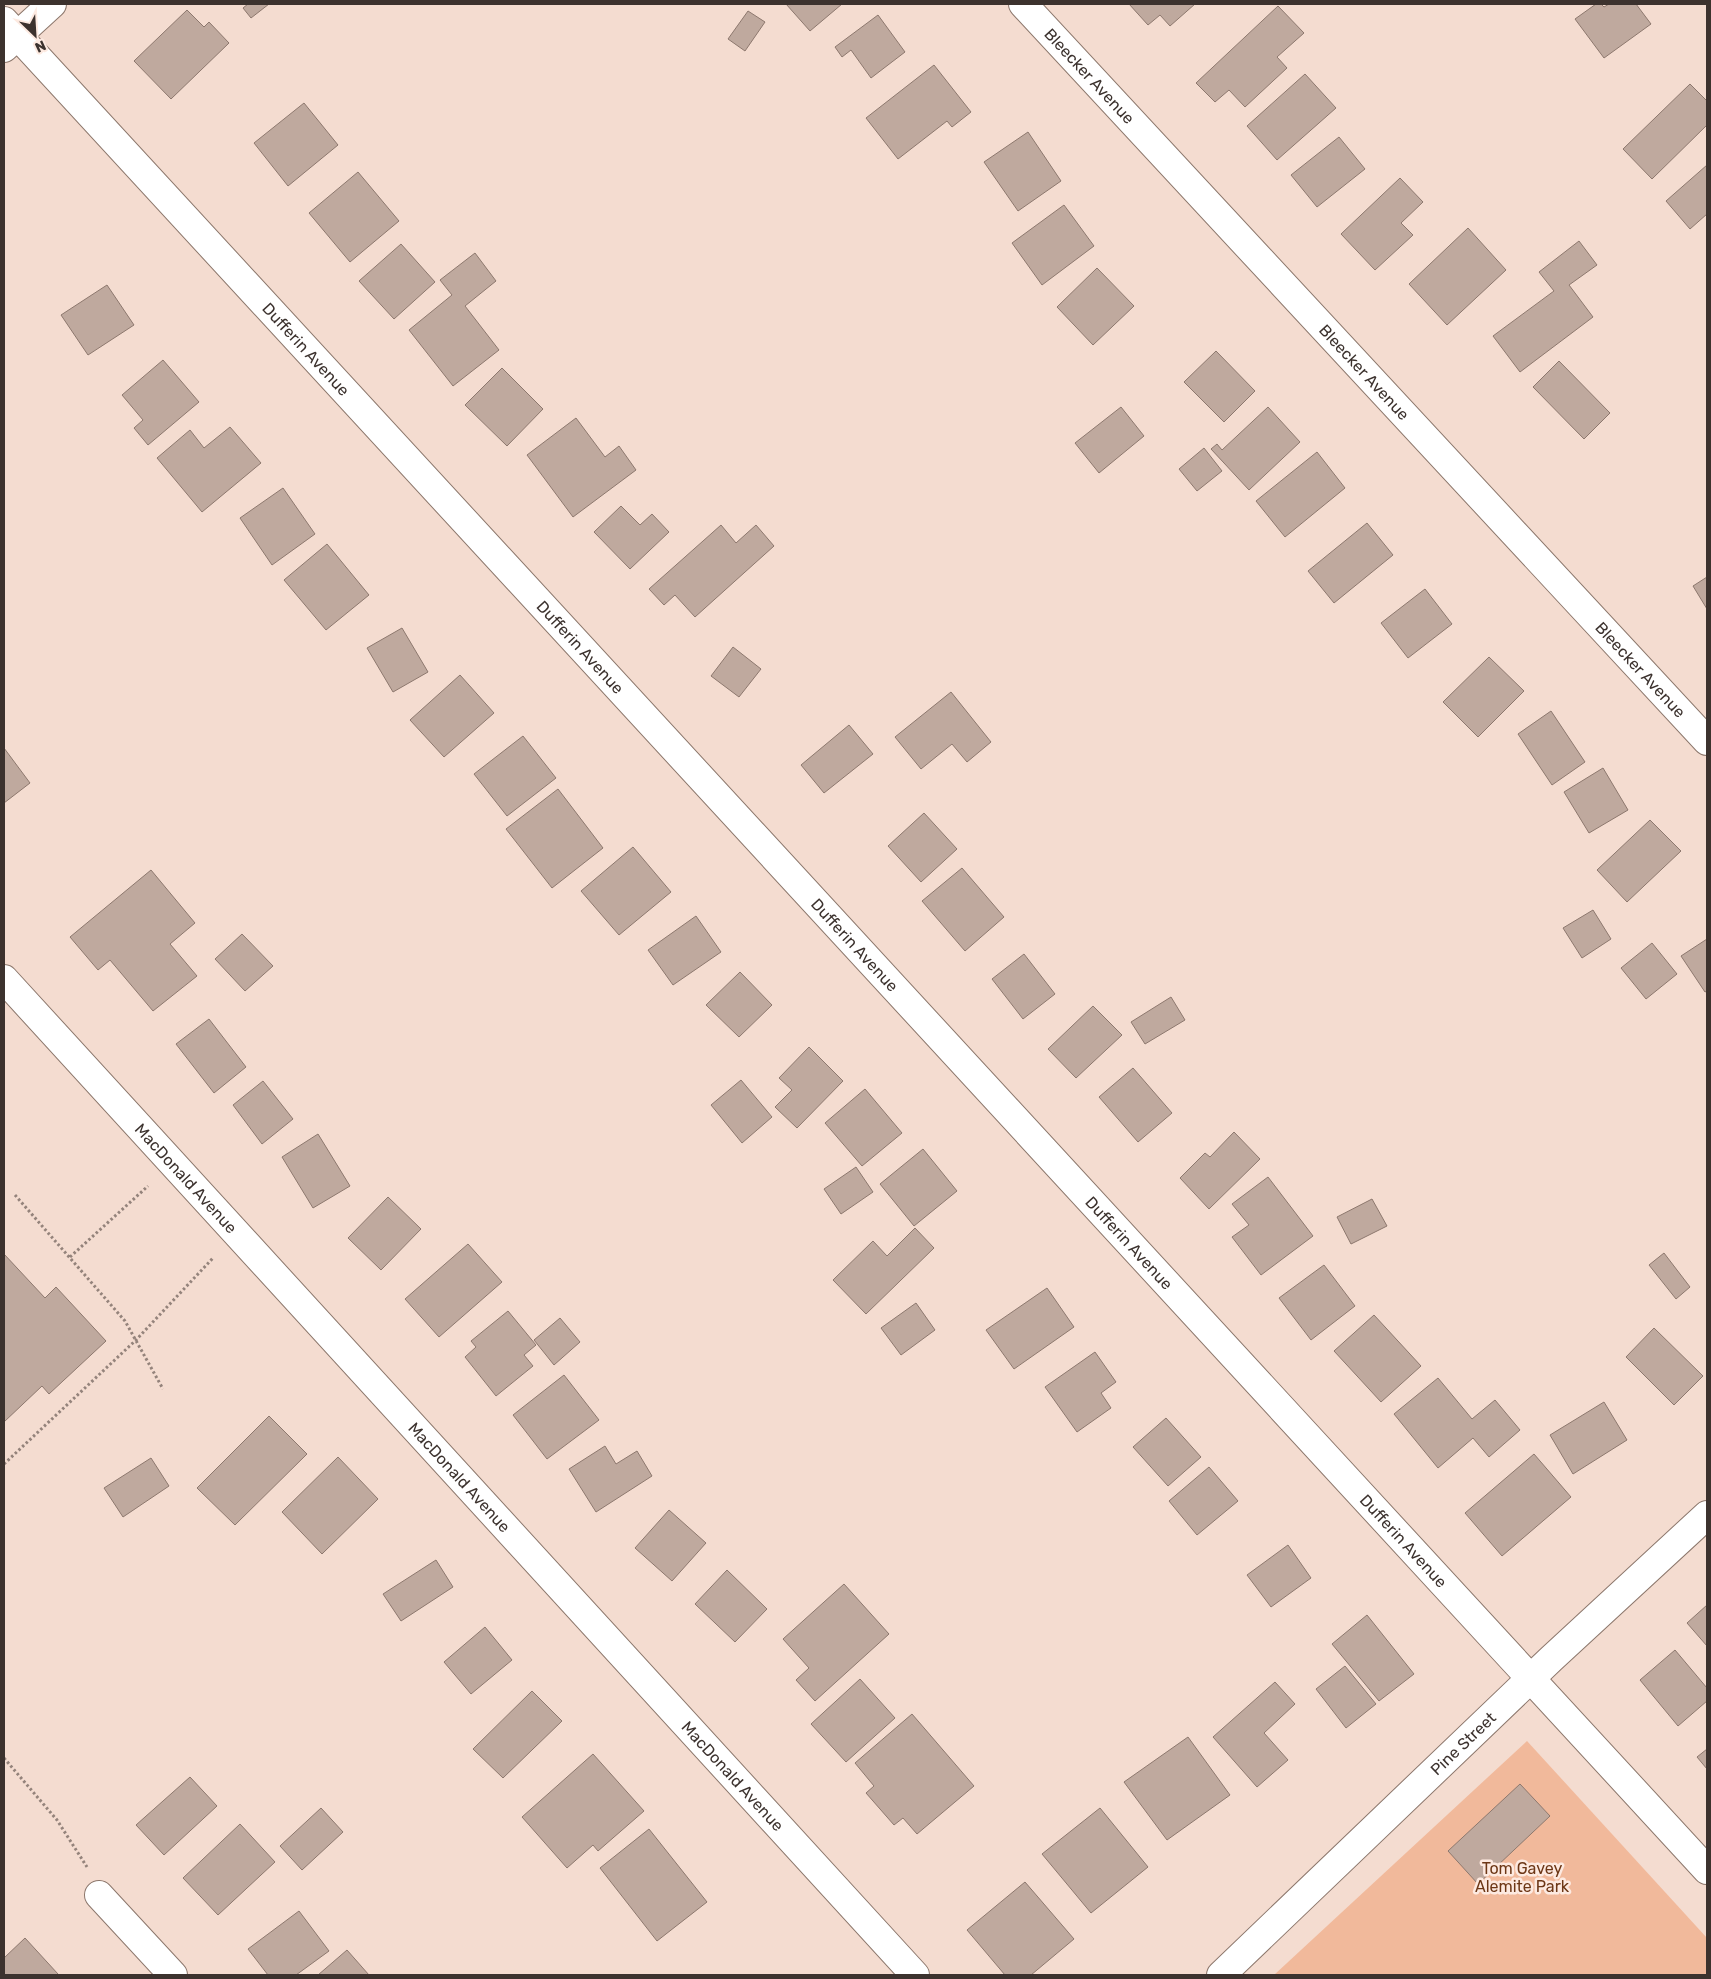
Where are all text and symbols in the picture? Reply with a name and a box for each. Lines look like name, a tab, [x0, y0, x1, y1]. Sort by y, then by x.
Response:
north arrow	[10, 10, 60, 60]
street label: Bleecker Avenue	[1041, 24, 1139, 128]
text: N	[32, 36, 48, 56]
street label: Dufferin Avenue	[259, 299, 354, 400]
street label: Bleecker Avenue	[1316, 320, 1413, 424]
street label: Dufferin Avenue	[533, 596, 628, 697]
street label: Bleecker Avenue	[1592, 618, 1690, 721]
street label: Dufferin Avenue	[807, 894, 902, 995]
street label: MacDonald Avenue	[131, 1119, 241, 1237]
street label: Dufferin Avenue	[1082, 1192, 1177, 1293]
street label: MacDonald Avenue	[405, 1418, 515, 1536]
street label: Dufferin Avenue	[1356, 1490, 1451, 1591]
street label: Pine Street	[1426, 1708, 1500, 1779]
street label: MacDonald Avenue	[678, 1717, 788, 1835]
park label: Tom Gavey Alemite Park	[1475, 1859, 1570, 1896]

